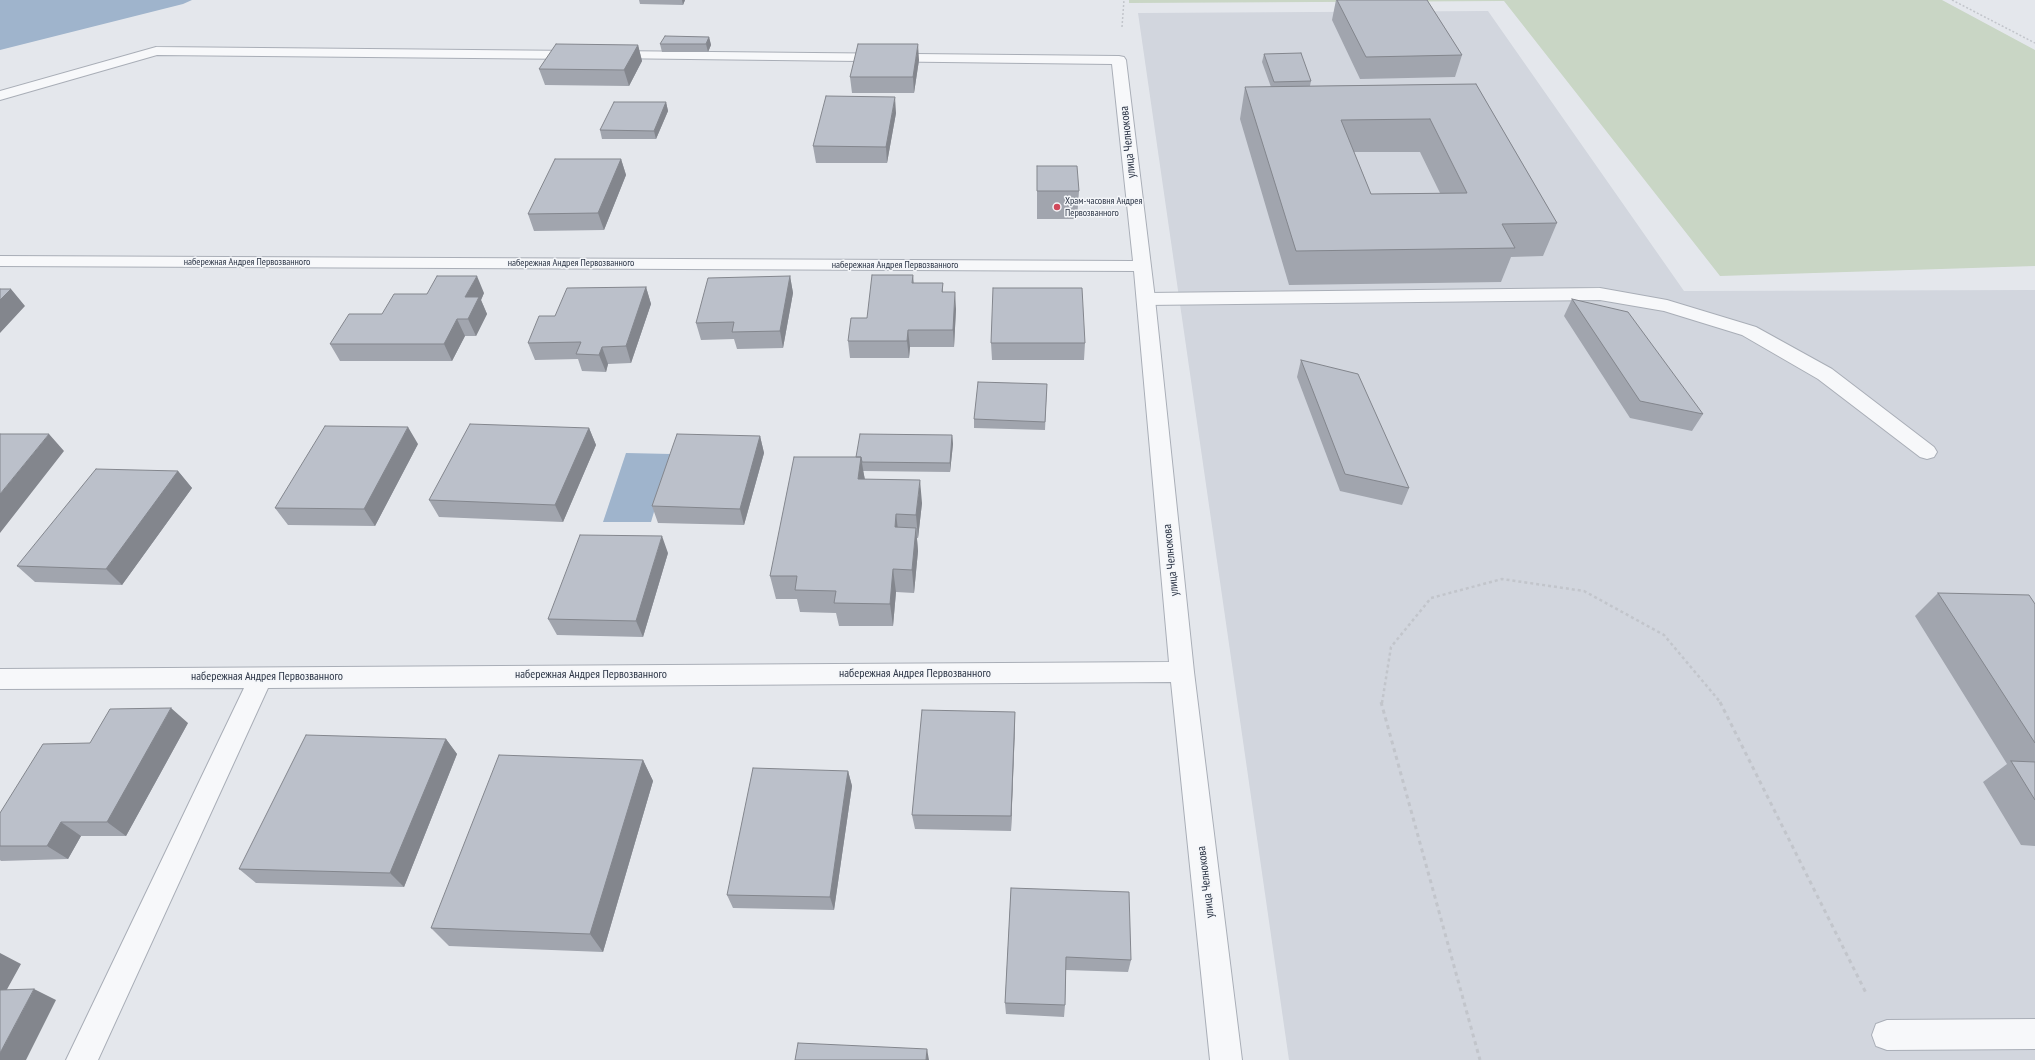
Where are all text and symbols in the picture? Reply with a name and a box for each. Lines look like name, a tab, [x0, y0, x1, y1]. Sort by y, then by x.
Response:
street label: улица Челнокова	[1117, 105, 1139, 179]
place label: Храм-часовня Андрея Первозванного	[1065, 195, 1142, 218]
marker: Храм-часовня Андрея Первозванного	[1052, 202, 1062, 212]
street label: набережная Андрея Первозванного	[184, 256, 310, 268]
street label: набережная Андрея Первозванного	[508, 257, 634, 269]
street label: набережная Андрея Первозванного	[832, 259, 958, 271]
street label: улица Челнокова	[1160, 523, 1182, 597]
street label: набережная Андрея Первозванного	[839, 667, 991, 681]
street label: набережная Андрея Первозванного	[515, 668, 667, 682]
street label: набережная Андрея Первозванного	[191, 670, 343, 684]
street label: улица Челнокова	[1194, 845, 1218, 919]

